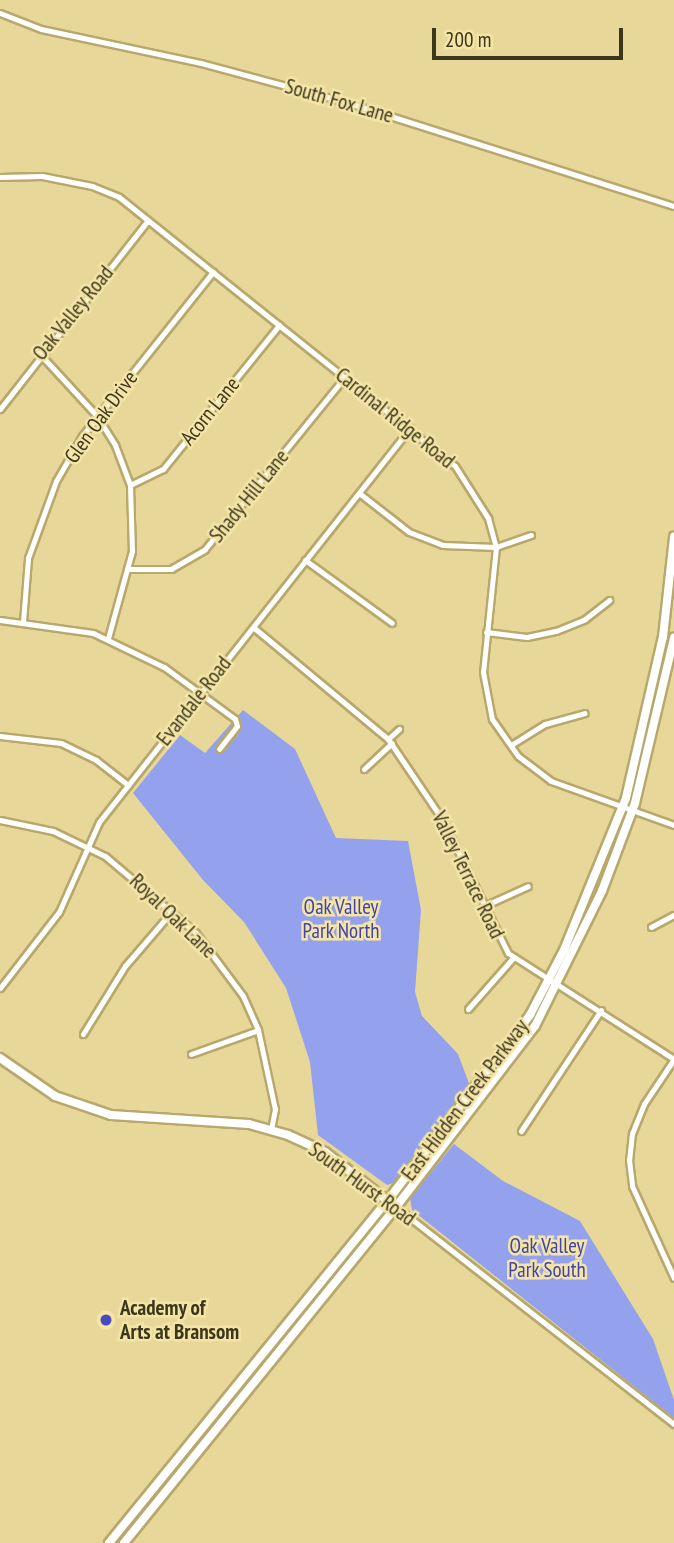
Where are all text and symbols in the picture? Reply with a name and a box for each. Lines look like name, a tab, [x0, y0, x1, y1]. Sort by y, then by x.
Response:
scale bar	[436, 14, 627, 58]
text: 200 m	[445, 26, 491, 53]
street label: South Fox Lane	[282, 73, 396, 129]
street label: Oak Valley Road	[27, 260, 119, 366]
street label: Cardinal Ridge Road	[330, 362, 460, 474]
street label: Glen Oak Drive	[59, 366, 143, 468]
street label: Acorn Lane	[175, 372, 245, 450]
street label: Shady Hill Lane	[204, 444, 294, 548]
street label: Evandale Road	[151, 651, 237, 751]
street label: Valley Terrace Road	[426, 807, 510, 943]
street label: Royal Oak Lane	[124, 868, 222, 964]
park label: Oak Valley Park North	[302, 894, 380, 944]
street label: East Hidden Creek Parkway	[396, 1014, 534, 1186]
street label: South Hurst Road	[304, 1137, 420, 1231]
park label: Oak Valley Park South	[508, 1233, 586, 1283]
place label: Academy of Arts at Bransom	[120, 1295, 239, 1345]
marker: Academy of Arts at Bransom	[98, 1312, 114, 1328]

